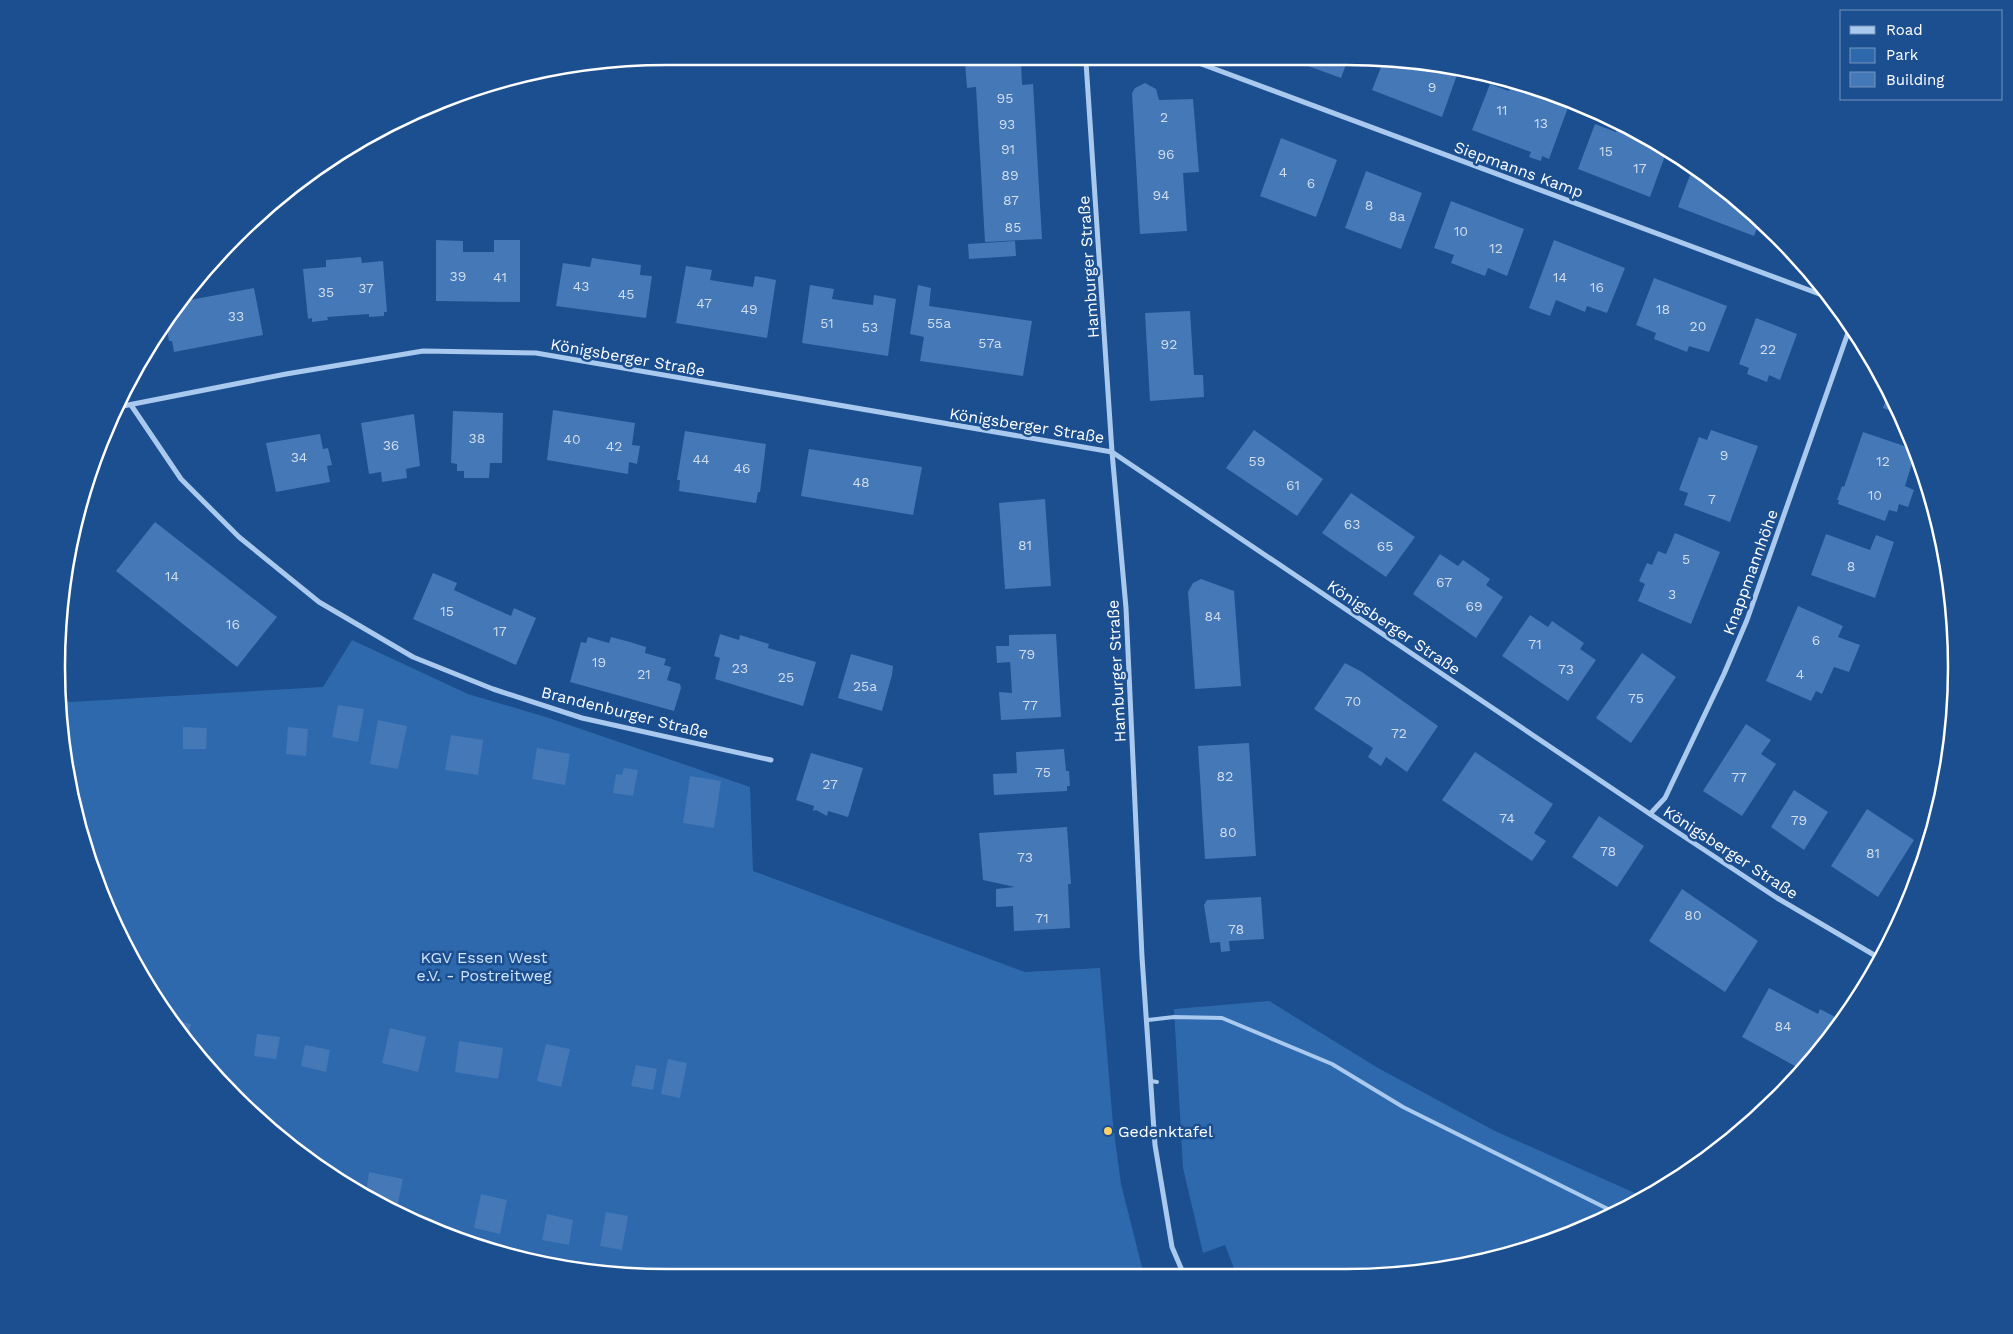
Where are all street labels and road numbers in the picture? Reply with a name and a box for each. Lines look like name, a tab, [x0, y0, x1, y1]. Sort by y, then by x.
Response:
street label: Siepmanns Kamp	[1452, 137, 1586, 202]
street label: Hamburger Straße	[1074, 195, 1103, 339]
street label: Königsberger Straße	[549, 335, 707, 380]
street label: Königsberger Straße	[948, 404, 1106, 447]
street label: Knappmannhöhe	[1719, 507, 1782, 638]
street label: Königsberger Straße	[1323, 576, 1464, 679]
street label: Hamburger Straße	[1103, 599, 1130, 743]
street label: Brandenburger Straße	[539, 682, 710, 742]
street label: Königsberger Straße	[1660, 802, 1802, 903]

